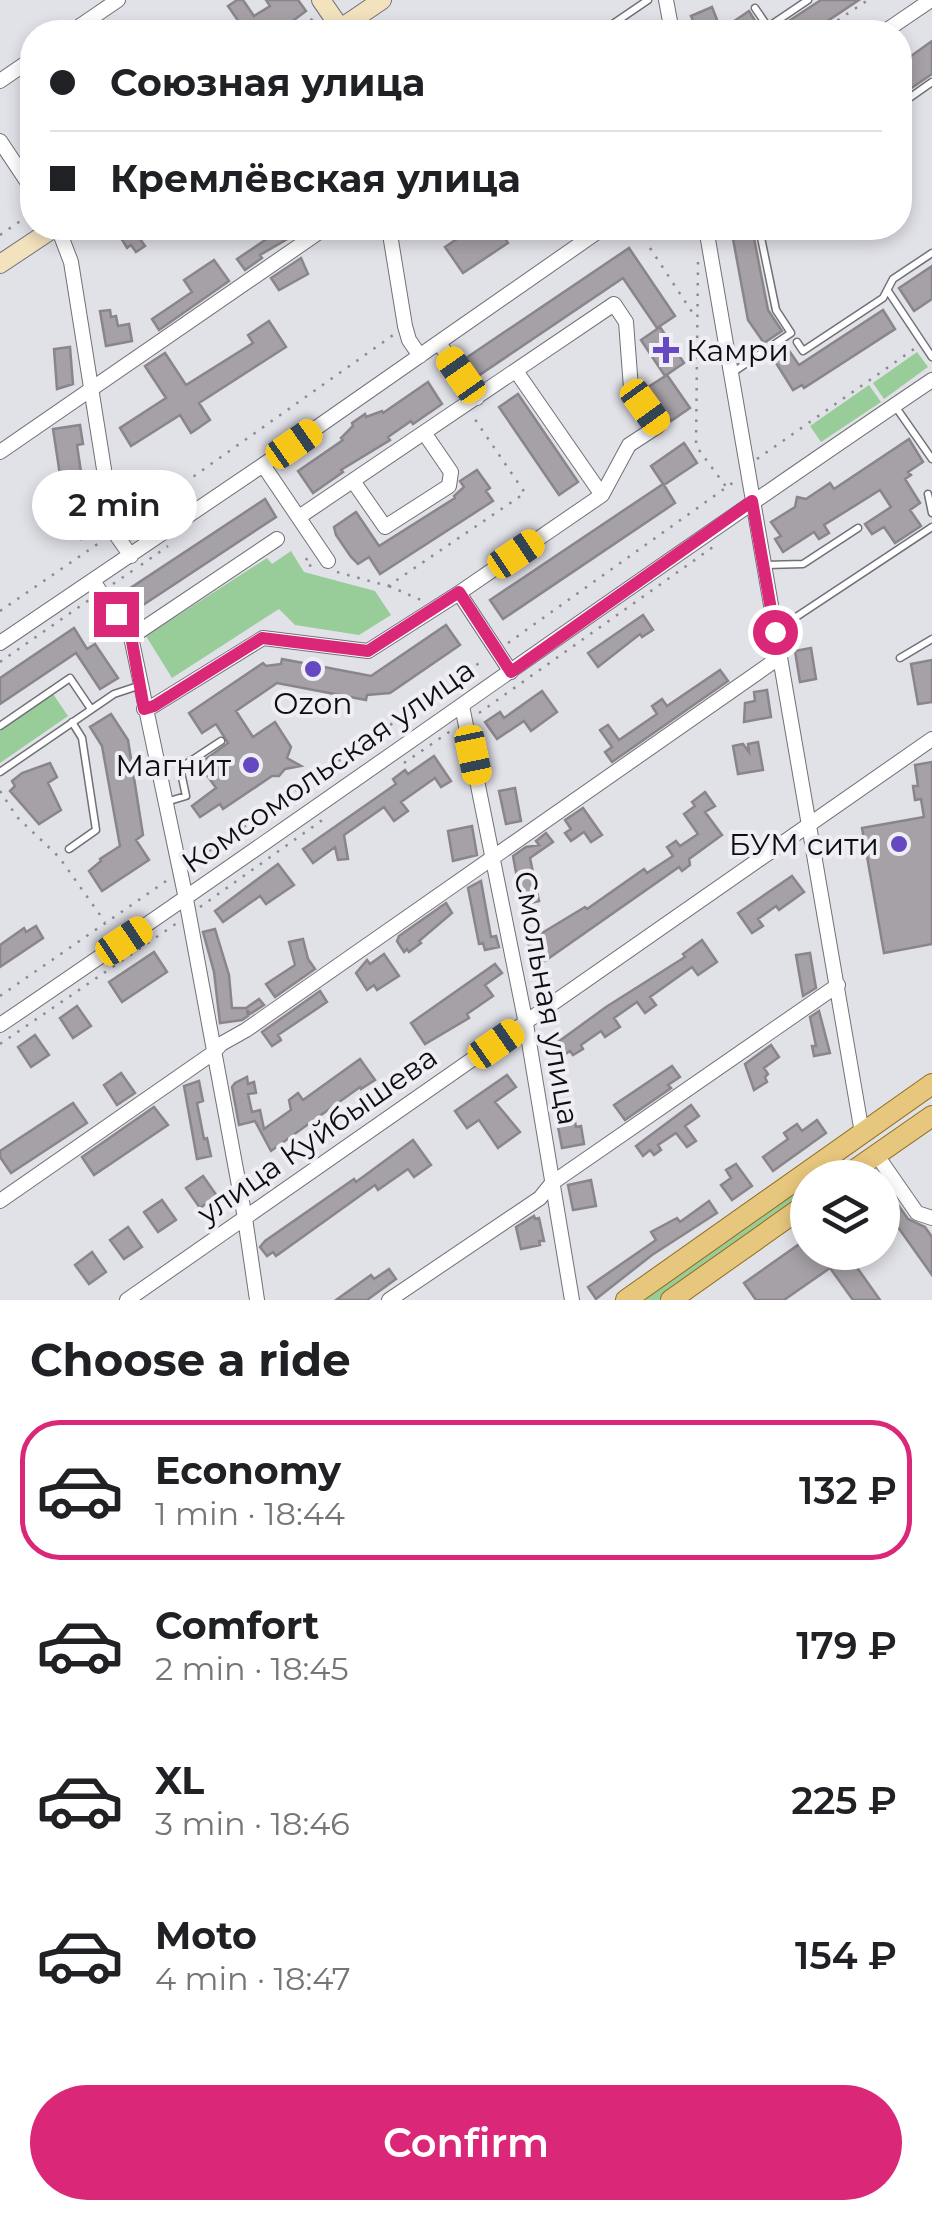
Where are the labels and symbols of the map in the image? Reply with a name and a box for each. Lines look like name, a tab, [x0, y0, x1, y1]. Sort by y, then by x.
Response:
place label: Камри	[686, 332, 789, 369]
marker: Камри	[655, 339, 677, 361]
car	[432, 342, 490, 408]
car	[615, 374, 675, 440]
car	[261, 415, 327, 473]
callout: 2 min	[34, 469, 198, 539]
car	[483, 525, 549, 583]
route end	[94, 592, 139, 637]
route start	[753, 610, 798, 655]
street label: Комсомольская улица	[175, 651, 481, 881]
marker: Ozon	[302, 658, 324, 680]
place label: Ozon	[273, 685, 353, 722]
car	[452, 723, 494, 787]
place label: Магнит	[115, 747, 232, 784]
marker: Магнит	[240, 754, 262, 776]
place label: БУМ сити	[729, 826, 879, 863]
marker: БУМ сити	[888, 833, 910, 855]
street label: Смольная улица	[506, 868, 588, 1128]
car	[91, 912, 157, 970]
car	[463, 1015, 529, 1073]
street label: улица Куйбышева	[189, 1038, 444, 1232]

